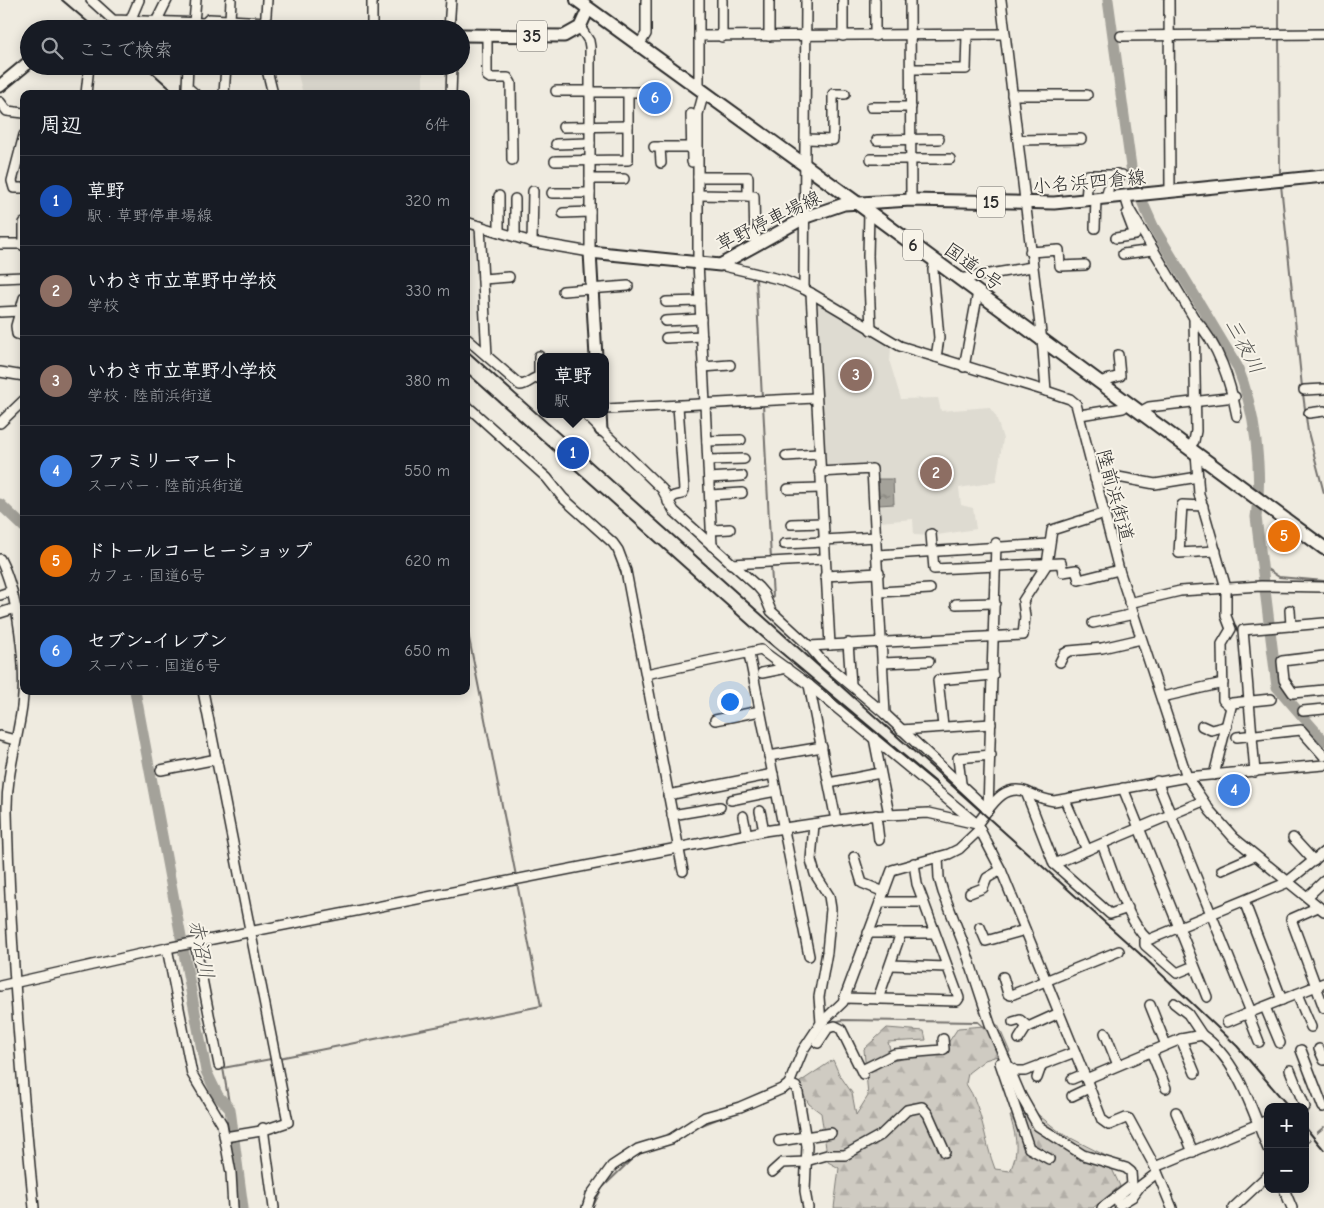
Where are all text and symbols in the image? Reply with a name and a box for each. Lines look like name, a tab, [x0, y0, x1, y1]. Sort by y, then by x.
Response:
search box	[20, 20, 470, 75]
road number: 35	[517, 20, 547, 52]
icon: search	[38, 34, 66, 62]
text: ここで検索	[78, 39, 173, 61]
pin: 6	[639, 79, 671, 117]
text: 周辺	[40, 113, 82, 137]
text: 6件	[425, 116, 450, 134]
street label: 小名浜四倉線	[1031, 166, 1147, 198]
text: 草野	[87, 180, 125, 202]
street label: 草野停車場線	[712, 186, 824, 256]
road number: 15	[977, 186, 1005, 218]
text: 1	[53, 192, 59, 210]
text: 320 m	[405, 192, 450, 210]
text: 駅 · 草野停車場線	[87, 207, 213, 225]
road number: 6	[903, 230, 923, 260]
street label: 国道6号	[940, 238, 1007, 295]
text: いわき市立草野中学校	[87, 270, 277, 292]
text: 2	[52, 282, 60, 300]
text: 330 m	[405, 282, 450, 300]
text: 学校	[87, 297, 119, 315]
water label: 三夜川	[1220, 314, 1269, 378]
popup	[537, 353, 609, 418]
pin: 3	[840, 356, 872, 394]
text: いわき市立草野小学校	[87, 360, 277, 382]
text: 草野	[554, 365, 592, 387]
text: 3	[52, 372, 60, 390]
text: 380 m	[405, 372, 450, 390]
text: 学校 · 陸前浜街道	[87, 387, 213, 405]
text: 駅	[554, 392, 570, 410]
pin: 1	[557, 434, 589, 472]
street label: 陸前浜街道	[1092, 447, 1138, 544]
text: ファミリーマート	[87, 450, 240, 472]
pin: 2	[920, 454, 952, 492]
text: 4	[52, 462, 60, 480]
text: 550 m	[404, 462, 450, 480]
text: スーパー · 陸前浜街道	[87, 477, 244, 495]
pin: 5	[1268, 517, 1300, 555]
text: ドトールコーヒーショップ	[87, 540, 312, 562]
text: 5	[52, 552, 60, 570]
text: 620 m	[405, 552, 450, 570]
text: カフェ · 国道6号	[87, 567, 205, 585]
text: セブン-イレブン	[87, 630, 228, 652]
text: 6	[52, 642, 60, 660]
text: 650 m	[404, 642, 450, 660]
text: スーパー · 国道6号	[87, 657, 221, 675]
your location	[717, 689, 743, 715]
pin: 4	[1218, 771, 1250, 809]
water label: 赤沼川	[184, 917, 219, 981]
map controls	[1264, 1103, 1309, 1193]
button: +	[1264, 1103, 1309, 1148]
button: −	[1264, 1148, 1309, 1193]

